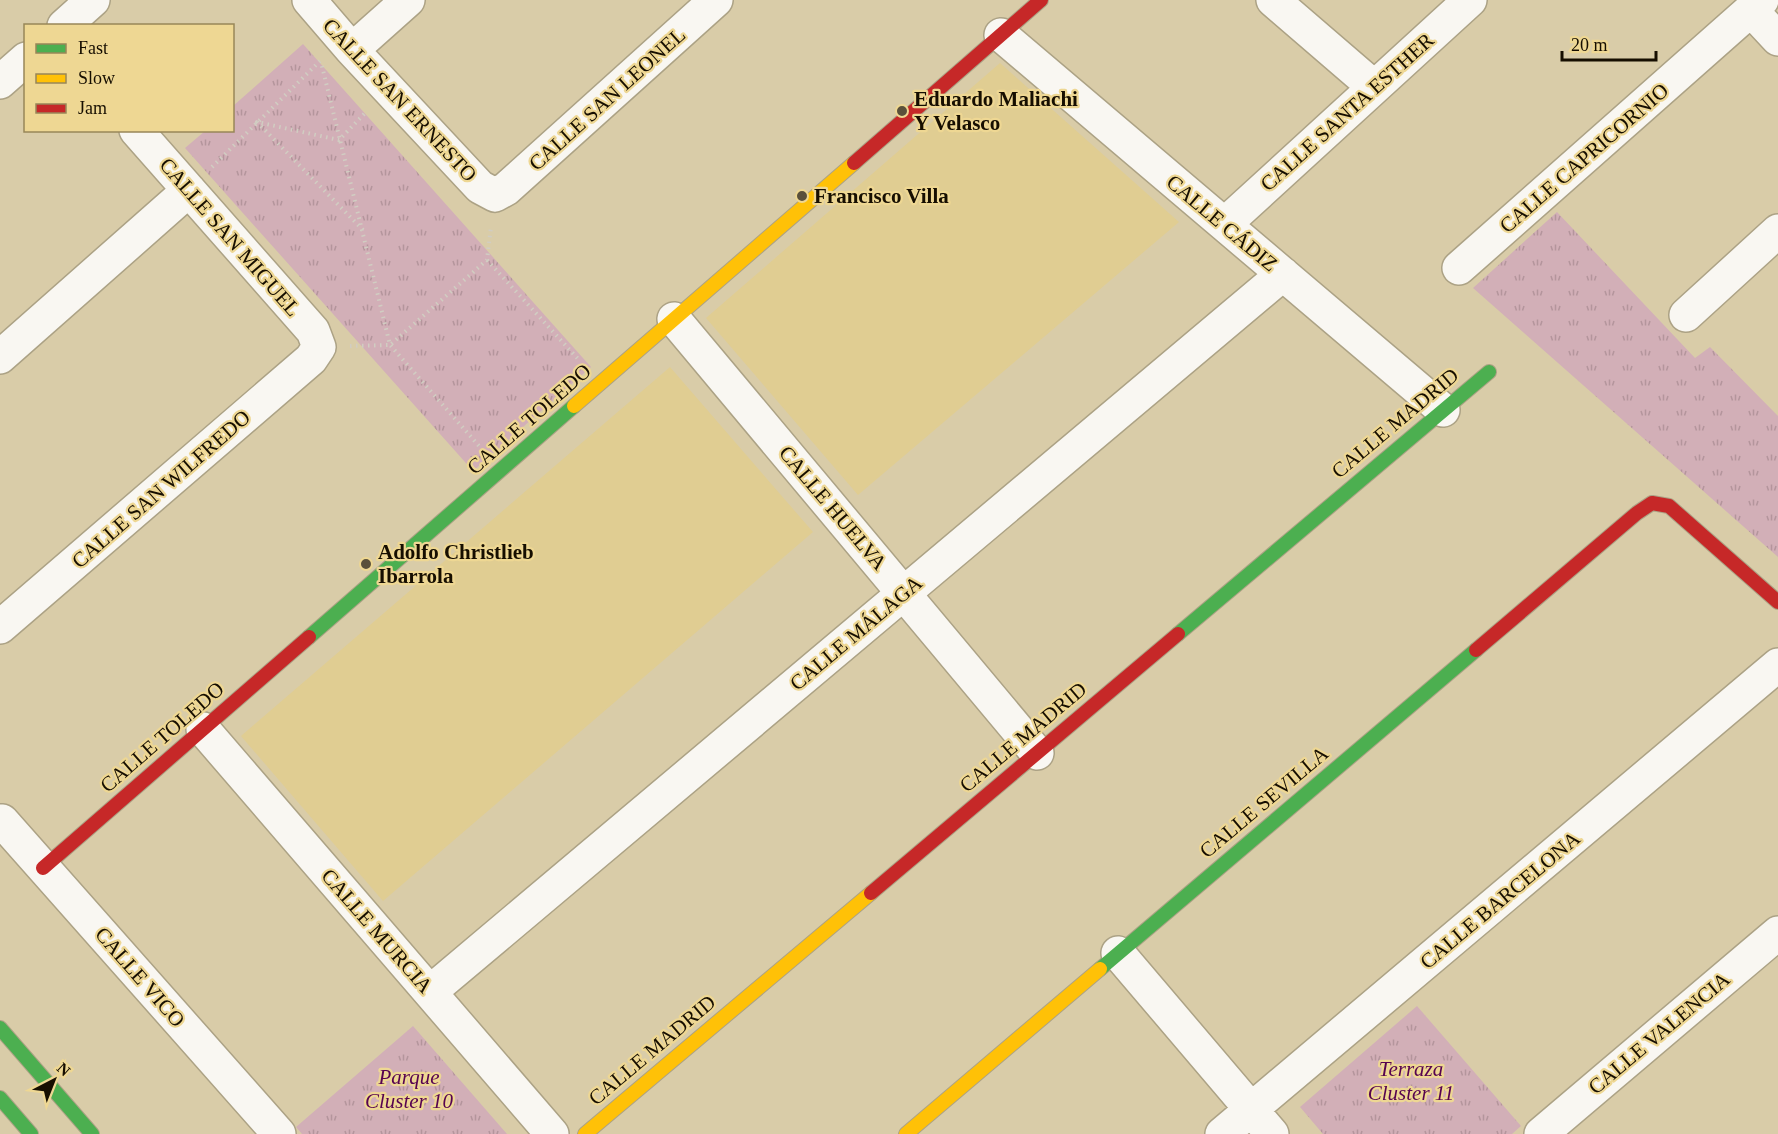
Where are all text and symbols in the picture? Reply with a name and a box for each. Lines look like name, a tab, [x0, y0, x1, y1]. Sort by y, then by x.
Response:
street label: CALLE SAN ERNESTO	[318, 13, 482, 187]
street label: CALLE SAN LEONEL	[524, 23, 690, 175]
legend	[24, 24, 234, 132]
scale bar	[1562, 24, 1656, 62]
street label: CALLE SANTA ESTHER	[1255, 28, 1439, 196]
text: 20 m	[1571, 35, 1608, 55]
text: Fast	[78, 38, 108, 58]
text: Slow	[78, 68, 115, 88]
street label: CALLE CAPRICORNIO	[1495, 78, 1673, 238]
place label: Eduardo Maliachi Y Velasco	[914, 87, 1078, 135]
text: Jam	[78, 98, 107, 118]
marker: Eduardo Maliachi Y Velasco	[895, 104, 909, 118]
street label: CALLE SAN MIGUEL	[155, 153, 305, 321]
street label: CALLE CÁDIZ	[1162, 170, 1282, 276]
place label: Francisco Villa	[814, 184, 949, 208]
marker: Francisco Villa	[795, 189, 809, 203]
street label: CALLE TOLEDO	[462, 359, 596, 479]
street label: CALLE MADRID	[1327, 363, 1463, 483]
street label: CALLE SAN WILFREDO	[67, 405, 255, 573]
street label: CALLE HUELVA	[774, 441, 892, 576]
place label: Adolfo Christlieb Ibarrola	[378, 540, 534, 588]
marker: Adolfo Christlieb Ibarrola	[359, 557, 373, 571]
street label: CALLE MÁLAGA	[785, 570, 928, 695]
street label: CALLE TOLEDO	[95, 677, 229, 797]
street label: CALLE MADRID	[955, 677, 1091, 797]
street label: CALLE SEVILLA	[1195, 741, 1334, 863]
street label: CALLE BARCELONA	[1415, 826, 1585, 974]
street label: CALLE MURCIA	[316, 864, 438, 999]
street label: CALLE VICO	[90, 922, 190, 1032]
street label: CALLE VALENCIA	[1583, 966, 1735, 1099]
street label: CALLE MADRID	[584, 990, 720, 1110]
north arrow	[24, 1050, 84, 1110]
park label: Terraza Cluster 11	[1368, 1057, 1454, 1105]
text: N	[54, 1059, 74, 1080]
park label: Parque Cluster 10	[365, 1065, 454, 1113]

